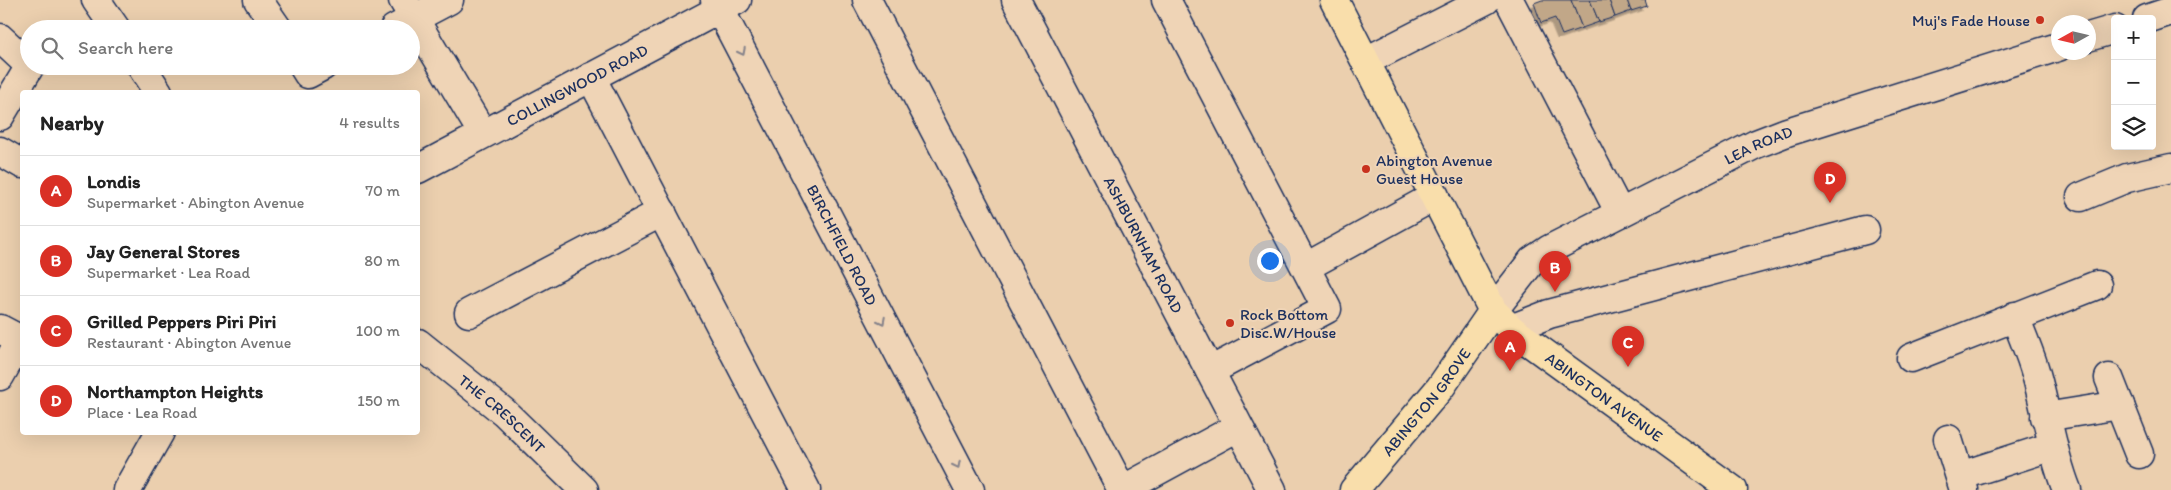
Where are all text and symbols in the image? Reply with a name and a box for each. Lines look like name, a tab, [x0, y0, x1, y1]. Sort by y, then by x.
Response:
place label: Muj's Fade House	[1912, 11, 2030, 30]
marker: Muj's Fade House	[2034, 14, 2046, 26]
north arrow	[2051, 15, 2096, 60]
map controls	[2111, 15, 2156, 150]
button: +	[2111, 15, 2156, 60]
search box	[20, 20, 420, 75]
icon: search	[38, 34, 66, 62]
text: Search here	[78, 36, 173, 59]
street label: COLLINGWOOD ROAD	[503, 40, 651, 130]
one-way arrow	[736, 47, 746, 56]
button: −	[2111, 60, 2156, 105]
button: layers	[2111, 105, 2156, 150]
text: Nearby	[40, 110, 104, 135]
text: 4 results	[339, 113, 400, 132]
street label: LEA ROAD	[1721, 121, 1795, 168]
place label: Abington Avenue Guest House	[1376, 151, 1493, 188]
pin: D	[1814, 162, 1846, 203]
marker: Abington Avenue Guest House	[1360, 163, 1372, 175]
text: Londis	[87, 170, 141, 193]
street label: ASHBURNHAM ROAD	[1100, 173, 1187, 316]
text: A	[51, 181, 61, 200]
text: 70 m	[365, 181, 400, 200]
street label: BIRCHFIELD ROAD	[803, 181, 882, 308]
text: Supermarket · Abington Avenue	[87, 193, 304, 212]
text: Jay General Stores	[87, 240, 240, 263]
your location	[1257, 248, 1283, 274]
text: B	[51, 251, 61, 270]
text: 80 m	[364, 251, 400, 270]
pin: B	[1539, 251, 1571, 292]
text: Supermarket · Lea Road	[87, 263, 250, 282]
place label: Rock Bottom Disc.W/House	[1240, 305, 1337, 342]
text: Grilled Peppers Piri Piri	[87, 310, 276, 333]
one-way arrow	[876, 316, 886, 325]
marker: Rock Bottom Disc.W/House	[1224, 317, 1236, 329]
text: C	[51, 321, 61, 340]
text: 100 m	[356, 321, 400, 340]
pin: C	[1612, 326, 1644, 367]
pin: A	[1494, 330, 1526, 371]
text: Restaurant · Abington Avenue	[87, 333, 291, 352]
street label: ABINGTON GROVE	[1378, 344, 1474, 460]
street label: ABINGTON AVENUE	[1542, 348, 1667, 446]
street label: THE CRESCENT	[455, 370, 550, 457]
text: Northampton Heights	[87, 380, 263, 403]
text: D	[51, 391, 61, 410]
text: 150 m	[357, 391, 400, 410]
text: Place · Lea Road	[87, 403, 197, 422]
one-way arrow	[951, 460, 961, 469]

